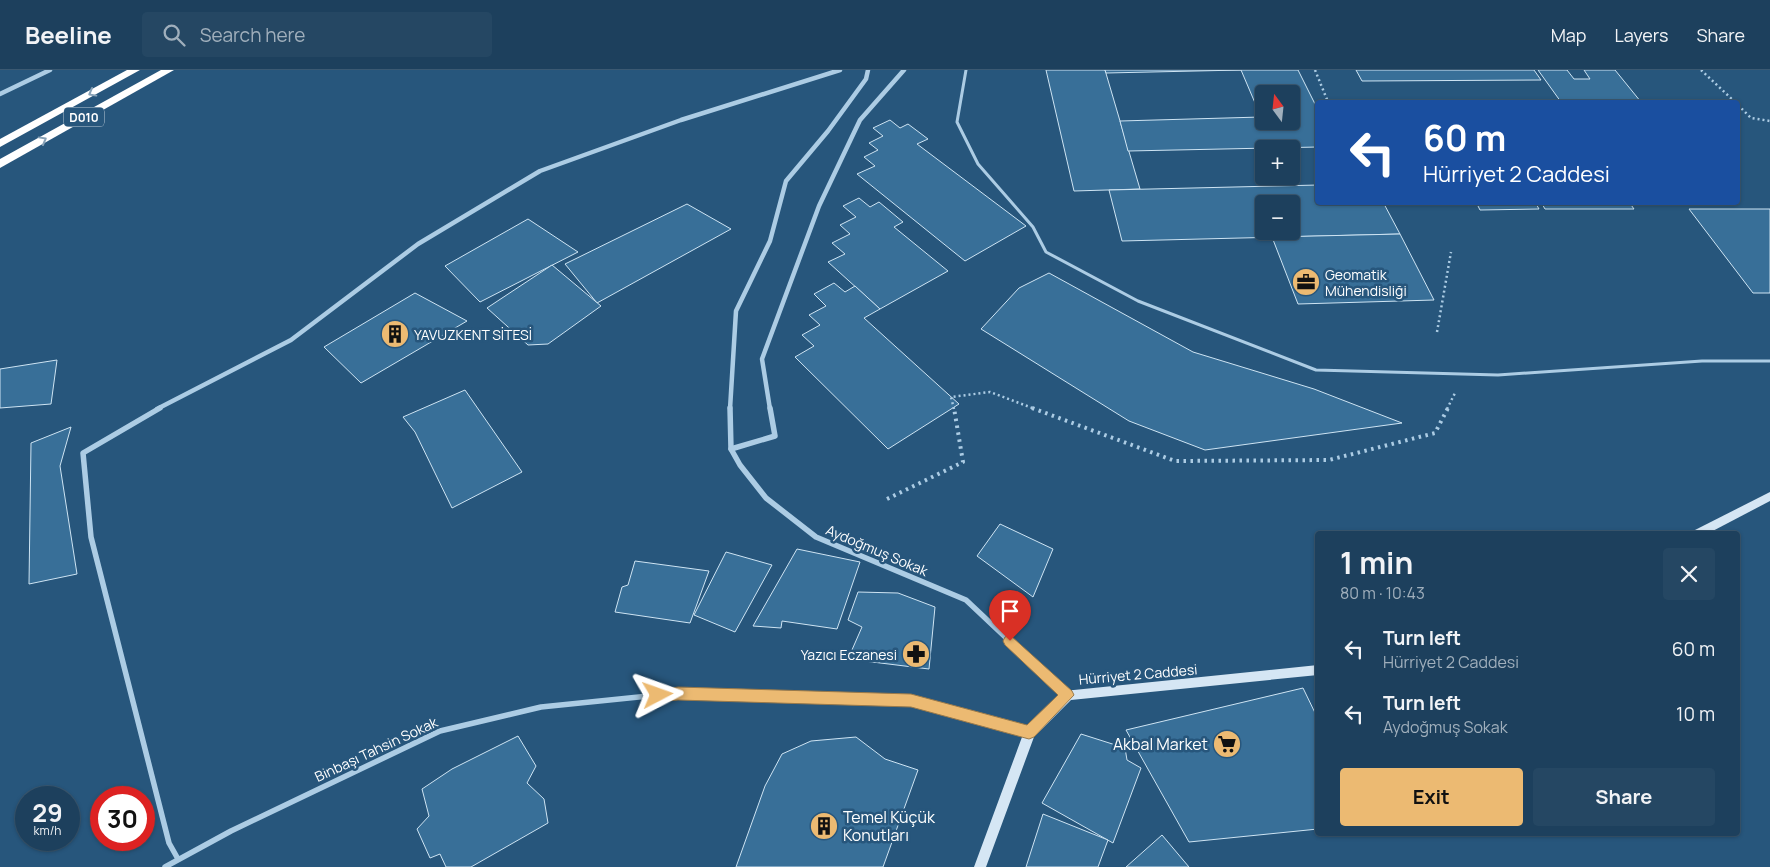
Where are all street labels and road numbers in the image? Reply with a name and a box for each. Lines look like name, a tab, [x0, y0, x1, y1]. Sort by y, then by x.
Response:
road number: D010	[64, 108, 104, 126]
street label: Aydoğmuş Sokak	[823, 520, 932, 580]
street label: Hürriyet 2 Caddesi	[1078, 659, 1198, 689]
street label: Binbaşı Tahsin Sokak	[312, 712, 441, 786]

